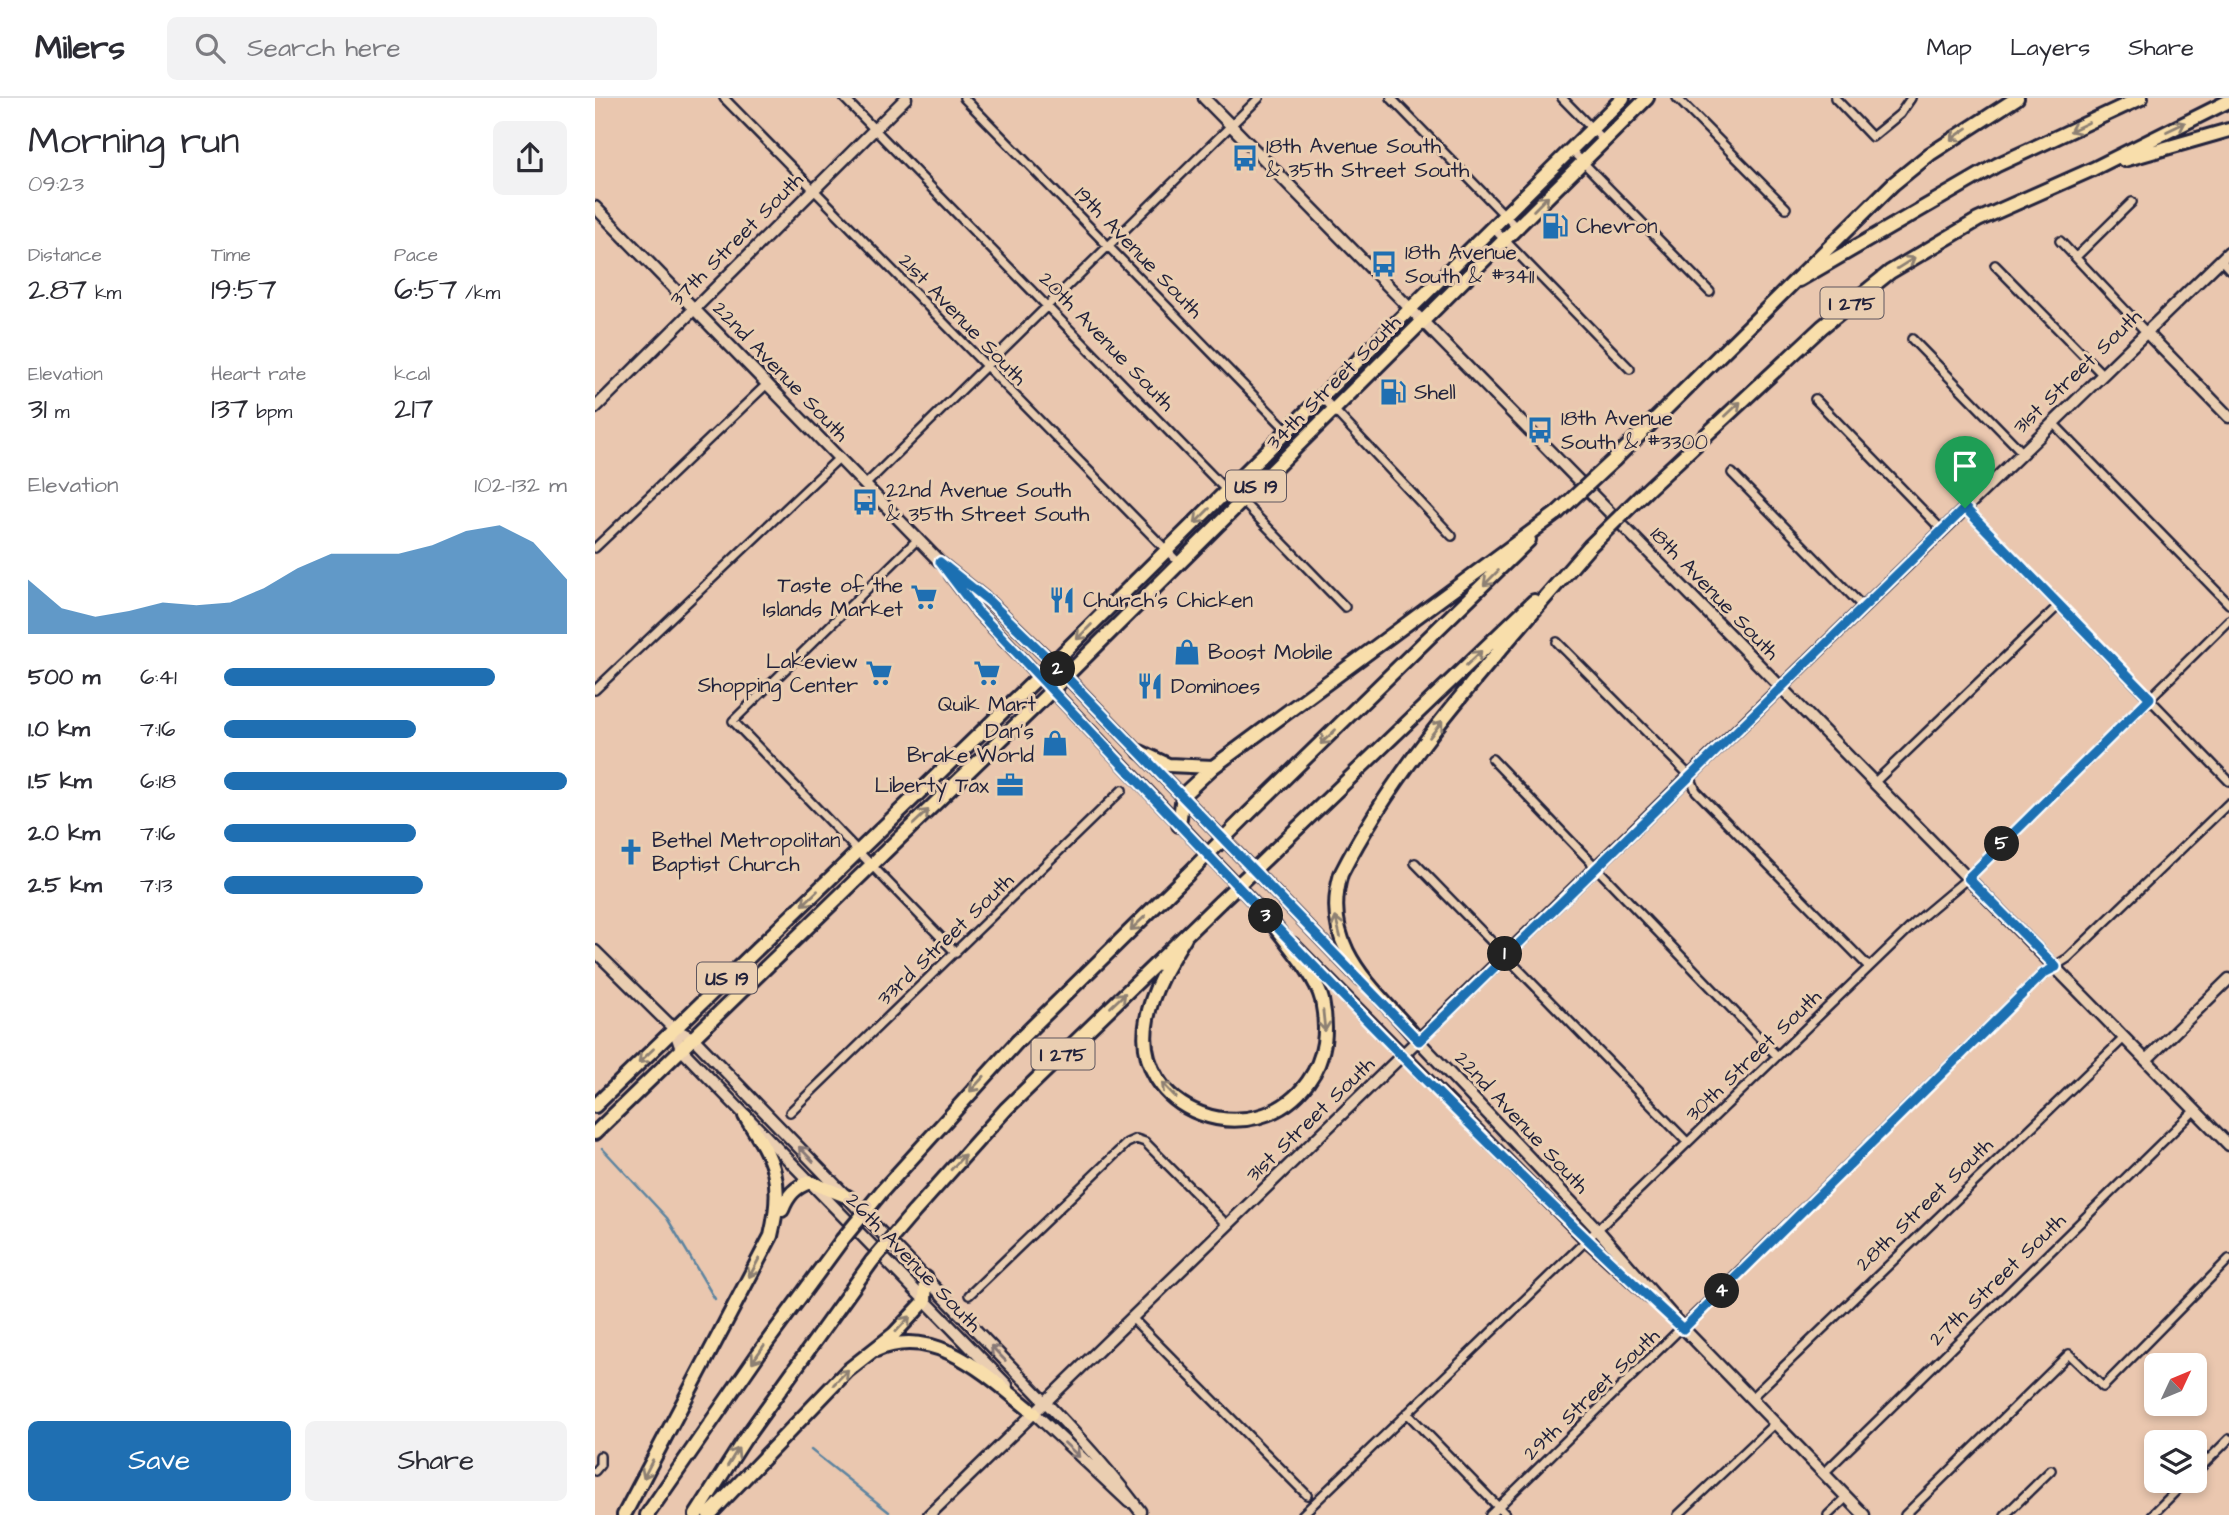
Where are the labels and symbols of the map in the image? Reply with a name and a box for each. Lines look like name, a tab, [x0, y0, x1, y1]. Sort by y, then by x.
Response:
one-way arrow	[2069, 120, 2090, 134]
one-way arrow	[2165, 120, 2186, 134]
one-way arrow	[1950, 127, 1969, 141]
place label: 18th Avenue South & 35th Street South	[1266, 132, 1470, 185]
bus stop icon: 18th Avenue South & 35th Street South	[1230, 143, 1260, 173]
street label: 37th Street South	[663, 165, 810, 313]
street label: 19th Avenue South	[1068, 180, 1210, 325]
one-way arrow	[1532, 194, 1549, 211]
fuel station icon: Chevron	[1540, 211, 1570, 241]
place label: Chevron	[1576, 212, 1657, 241]
place label: 18th Avenue South & #3411	[1405, 238, 1535, 291]
street label: 21st Avenue South	[892, 247, 1034, 392]
bus stop icon: 18th Avenue South & #3411	[1369, 249, 1399, 279]
one-way arrow	[1895, 255, 1915, 269]
street label: 20th Avenue South	[1032, 265, 1181, 418]
road number: I 275	[1821, 288, 1883, 318]
street label: 22nd Avenue South	[706, 295, 856, 448]
street label: 31st Street South	[2007, 302, 2149, 440]
street label: 34th Street South	[1259, 308, 1408, 456]
fuel station icon: Shell	[1378, 377, 1408, 407]
place label: Shell	[1414, 378, 1456, 407]
one-way arrow	[1724, 401, 1741, 418]
place label: 18th Avenue South & #3300	[1561, 404, 1708, 457]
bus stop icon: 18th Avenue South & #3300	[1525, 415, 1555, 445]
pin	[1935, 436, 1995, 508]
road number: US 19	[1226, 470, 1286, 502]
place label: 22nd Avenue South & 35th Street South	[886, 476, 1090, 529]
bus stop icon: 22nd Avenue South & 35th Street South	[850, 487, 880, 517]
one-way arrow	[1194, 507, 1211, 524]
street label: 18th Avenue South	[1643, 520, 1786, 667]
one-way arrow	[1483, 569, 1500, 586]
place label: Taste of the Islands Market	[763, 571, 903, 624]
supermarket icon: Taste of the Islands Market	[909, 582, 939, 612]
restaurant icon: Church's Chicken	[1047, 585, 1077, 615]
place label: Church's Chicken	[1083, 586, 1253, 615]
one-way arrow	[1076, 624, 1093, 641]
shop icon: Boost Mobile	[1172, 637, 1202, 667]
place label: Boost Mobile	[1208, 638, 1333, 667]
place label: Lakeview Shopping Center	[698, 647, 858, 702]
one-way arrow	[1465, 650, 1482, 667]
pin: 2	[1041, 652, 1075, 686]
supermarket icon: Lakeview Shopping Center	[864, 658, 894, 688]
supermarket icon: Quik Mart	[972, 658, 1002, 688]
restaurant icon: Dominoes	[1135, 671, 1165, 701]
place label: Dominoes	[1171, 672, 1260, 701]
place label: Quik Mart	[938, 690, 1037, 719]
place label: Dan's Brake World	[907, 717, 1034, 770]
one-way arrow	[1429, 721, 1444, 739]
shop icon: Dan's Brake World	[1040, 728, 1070, 758]
one-way arrow	[1320, 728, 1337, 745]
office icon: Liberty Tax	[995, 770, 1025, 800]
place label: Liberty Tax	[874, 771, 989, 802]
one-way arrow	[912, 809, 929, 826]
place label: Bethel Metropolitan Baptist Church	[652, 826, 841, 880]
pin: 5	[1985, 826, 2019, 862]
church icon: Bethel Metropolitan Baptist Church	[616, 837, 646, 867]
street label: 33rd Street South	[870, 866, 1021, 1012]
one-way arrow	[801, 889, 818, 906]
pin: 3	[1249, 898, 1283, 934]
one-way arrow	[1130, 915, 1147, 932]
one-way arrow	[1331, 916, 1344, 939]
pin: 1	[1487, 936, 1523, 972]
road number: US 19	[697, 962, 757, 993]
street label: 30th Street South	[1679, 982, 1828, 1128]
one-way arrow	[1109, 992, 1126, 1009]
one-way arrow	[1318, 1009, 1331, 1032]
road number: I 275	[1031, 1038, 1095, 1070]
street label: 22nd Avenue South	[1448, 1045, 1596, 1200]
one-way arrow	[638, 1048, 655, 1065]
street label: 31st Street South	[1240, 1050, 1382, 1188]
one-way arrow	[969, 1075, 985, 1093]
one-way arrow	[1160, 1082, 1177, 1099]
street label: 28th Street South	[1849, 1131, 2000, 1278]
one-way arrow	[797, 1146, 814, 1163]
one-way arrow	[950, 1153, 966, 1171]
street label: 26th Avenue South	[839, 1186, 988, 1339]
street label: 27th Street South	[1922, 1206, 2073, 1352]
one-way arrow	[747, 1257, 760, 1278]
pin: 4	[1705, 1274, 1739, 1308]
one-way arrow	[895, 1315, 911, 1333]
street label: 29th Street South	[1517, 1321, 1666, 1467]
one-way arrow	[751, 1344, 765, 1363]
one-way arrow	[989, 1345, 1006, 1362]
north arrow	[2144, 1353, 2207, 1416]
one-way arrow	[832, 1369, 849, 1386]
one-way arrow	[1063, 1441, 1080, 1458]
one-way arrow	[726, 1448, 740, 1468]
one-way arrow	[641, 1459, 655, 1479]

